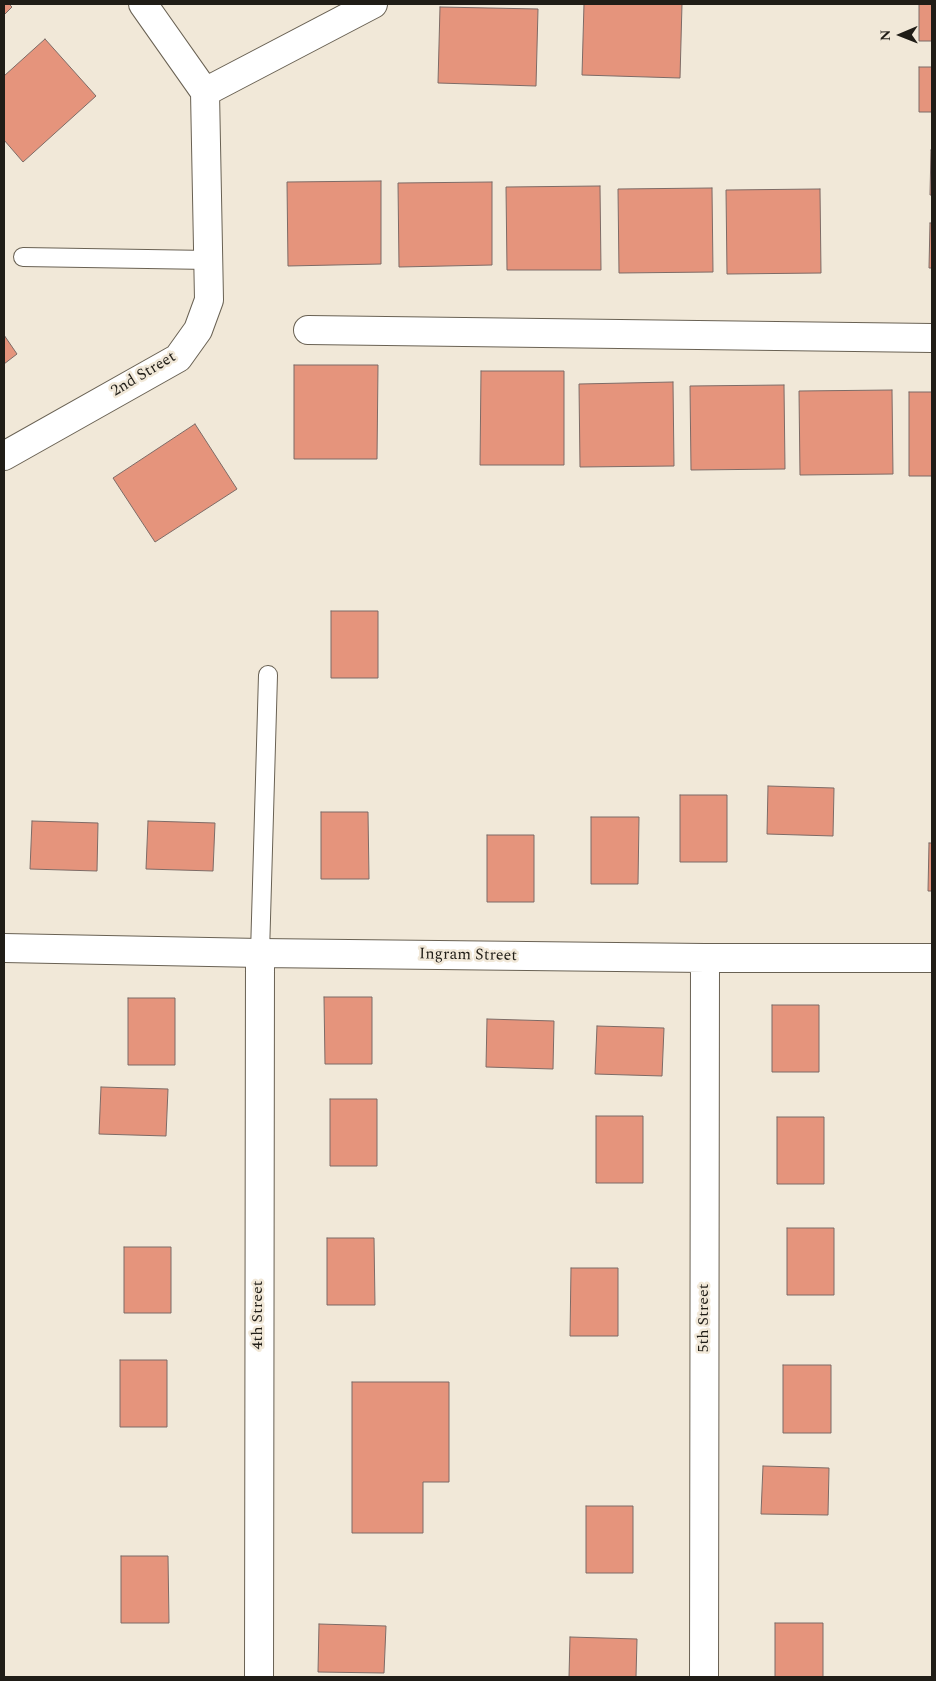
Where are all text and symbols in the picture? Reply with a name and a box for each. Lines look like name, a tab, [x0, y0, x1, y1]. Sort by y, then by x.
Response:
north arrow	[876, 10, 926, 60]
text: N	[875, 29, 896, 41]
street label: 2nd Street	[108, 348, 180, 402]
street label: Ingram Street	[419, 946, 517, 966]
street label: 4th Street	[249, 1281, 269, 1349]
street label: 5th Street	[695, 1284, 715, 1352]

